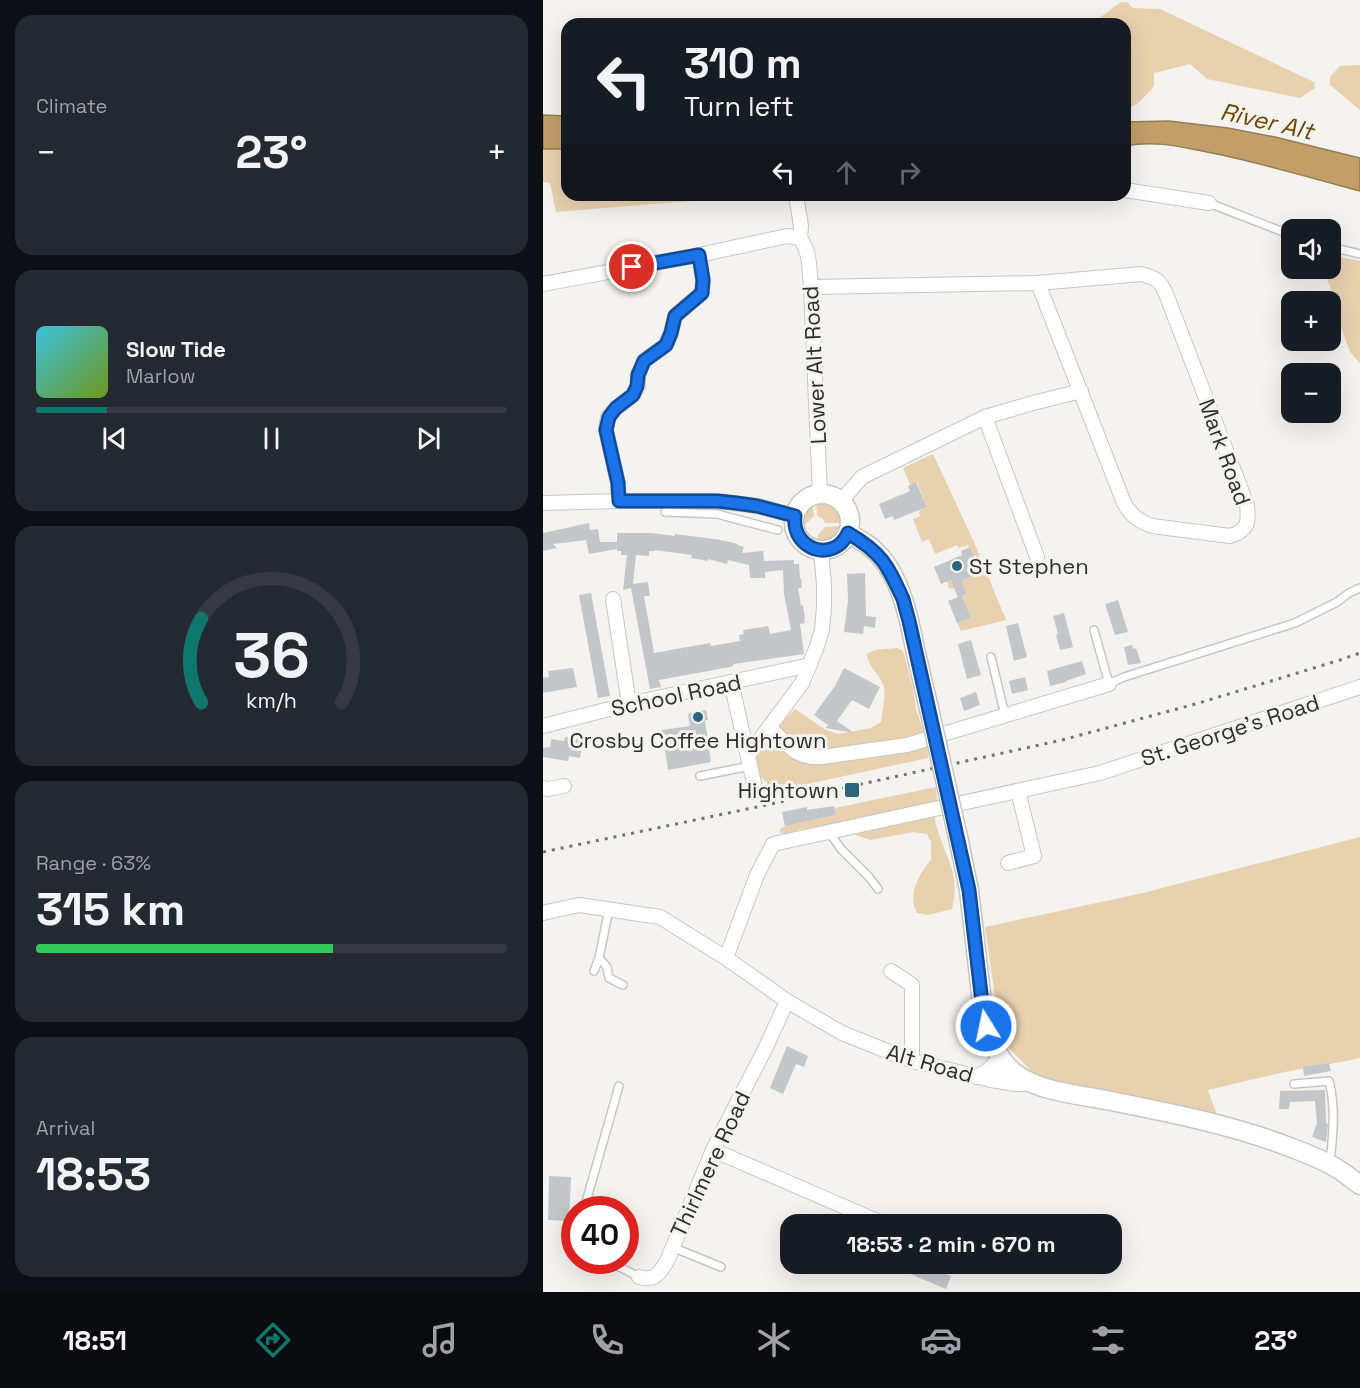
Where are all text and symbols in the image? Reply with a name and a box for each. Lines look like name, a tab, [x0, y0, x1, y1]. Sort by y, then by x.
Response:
text: 310 m	[684, 37, 802, 90]
icon: left	[585, 42, 663, 120]
text: Turn left	[684, 89, 794, 124]
text: Climate	[36, 93, 107, 119]
water label: River Alt	[1217, 95, 1318, 147]
text: 23°	[236, 124, 307, 181]
text: −	[36, 132, 56, 174]
text: +	[487, 132, 507, 174]
icon: left	[767, 156, 800, 189]
icon: ahead	[830, 156, 863, 189]
icon: right	[893, 156, 926, 189]
map controls	[1281, 219, 1341, 423]
button: sound	[1281, 219, 1341, 279]
pin	[606, 241, 657, 292]
icon: arrive	[615, 250, 648, 283]
street label: Lower Alt Road	[796, 285, 832, 445]
button: +	[1281, 291, 1341, 351]
text: Slow Tide	[126, 335, 226, 363]
text: Marlow	[126, 363, 195, 389]
button: −	[1281, 363, 1341, 423]
street label: Mark Road	[1193, 395, 1257, 509]
icon: previous	[98, 422, 131, 455]
icon: pause	[255, 422, 288, 455]
icon: next	[412, 422, 445, 455]
place label: St Stephen	[969, 552, 1089, 580]
marker: St Stephen	[950, 559, 964, 573]
text: 36	[233, 616, 310, 695]
street label: School Road	[608, 668, 744, 722]
text: km/h	[246, 687, 297, 714]
street label: St. George's Road	[1137, 688, 1323, 772]
marker: Crosby Coffee Hightown	[691, 710, 705, 724]
place label: Crosby Coffee Hightown	[569, 726, 827, 754]
place label: Hightown	[738, 776, 839, 804]
marker: Hightown	[843, 781, 861, 799]
text: Range · 63%	[36, 850, 151, 876]
text: 315 km	[36, 881, 185, 938]
position arrow	[954, 994, 1018, 1058]
street label: Alt Road	[883, 1037, 977, 1089]
street label: Thirlmere Road	[664, 1086, 756, 1242]
text: Arrival	[36, 1115, 95, 1141]
text: 18:53	[36, 1146, 151, 1203]
speed limit sign: 40	[561, 1196, 639, 1274]
text: 18:53 · 2 min · 670 m	[846, 1230, 1056, 1258]
icon: directions	[252, 1319, 294, 1361]
icon: music	[419, 1319, 461, 1361]
icon: phone	[586, 1319, 628, 1361]
icon: climate	[753, 1319, 795, 1361]
icon: car	[920, 1319, 962, 1361]
icon: filters	[1087, 1319, 1129, 1361]
text: 18:51	[63, 1323, 127, 1358]
text: 23°	[1254, 1323, 1297, 1358]

